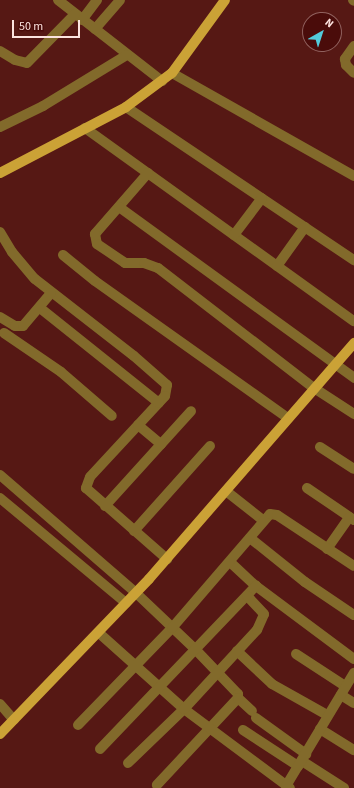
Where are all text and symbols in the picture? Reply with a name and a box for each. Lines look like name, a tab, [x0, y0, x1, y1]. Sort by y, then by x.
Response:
scale bar	[14, 12, 82, 38]
north arrow	[302, 12, 342, 52]
text: N	[322, 15, 337, 31]
text: 50 m	[19, 18, 43, 35]

